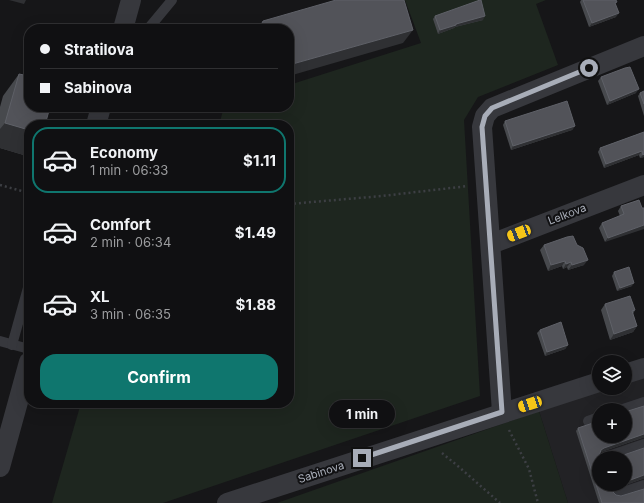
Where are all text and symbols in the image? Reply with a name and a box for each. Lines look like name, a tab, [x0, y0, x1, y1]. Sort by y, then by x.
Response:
text: Stratilova	[64, 40, 134, 59]
route start	[580, 59, 598, 77]
text: Sabinova	[64, 78, 132, 97]
icon: car	[42, 142, 78, 178]
text: Economy	[90, 143, 158, 162]
text: $1.11	[243, 151, 276, 170]
text: 1 min · 06:33	[90, 162, 168, 178]
street label: Lelkova	[546, 200, 588, 228]
icon: car	[42, 214, 78, 250]
text: Comfort	[90, 215, 151, 234]
text: $1.49	[235, 223, 276, 242]
car	[506, 223, 532, 243]
text: 2 min · 06:34	[90, 234, 171, 250]
icon: car	[42, 286, 78, 322]
text: XL	[90, 287, 110, 306]
text: $1.88	[236, 295, 276, 314]
text: 3 min · 06:35	[90, 306, 171, 322]
button: Confirm	[40, 354, 278, 400]
map controls	[592, 355, 632, 491]
button: layers	[592, 355, 632, 395]
car	[517, 395, 543, 413]
callout: 1 min	[329, 400, 395, 428]
button: +	[592, 403, 632, 443]
text: 1 min	[346, 406, 378, 422]
route end	[353, 449, 371, 467]
button: −	[592, 451, 632, 491]
street label: Sabinova	[296, 458, 346, 486]

